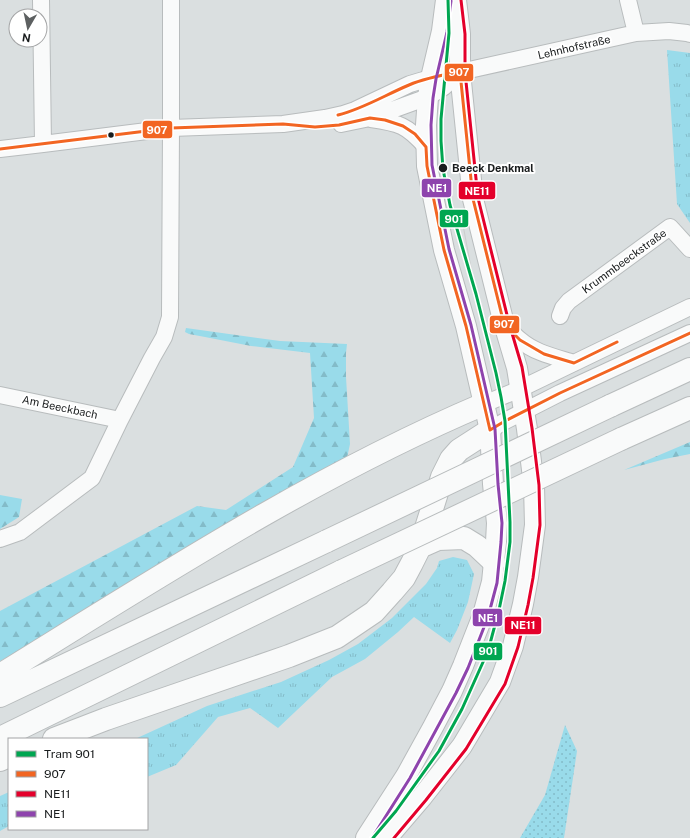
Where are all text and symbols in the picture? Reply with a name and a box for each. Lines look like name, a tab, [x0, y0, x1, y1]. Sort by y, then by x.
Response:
north arrow	[8, 8, 48, 48]
text: N	[21, 31, 32, 44]
street label: Lehnhofstraße	[536, 33, 612, 61]
line badge: 907	[444, 63, 474, 82]
text: 907	[448, 66, 470, 78]
line badge: 907	[142, 120, 173, 139]
text: 907	[146, 124, 168, 136]
unlabelled marker	[106, 130, 116, 140]
marker: Beeck Denkmal	[437, 162, 449, 174]
place label: Beeck Denkmal	[452, 162, 534, 174]
line badge: NE1	[421, 178, 452, 198]
line badge: NE11	[458, 181, 496, 200]
text: NE1	[427, 182, 447, 194]
text: NE11	[465, 185, 490, 197]
line badge: 901	[439, 209, 469, 228]
text: 901	[444, 213, 464, 225]
street label: Krummbeeckstraße	[580, 226, 668, 296]
line badge: 907	[489, 315, 520, 334]
text: 907	[493, 318, 515, 330]
street label: Am Beeckbach	[21, 393, 99, 421]
line badge: NE1	[472, 608, 503, 627]
text: NE1	[478, 612, 498, 624]
line badge: NE11	[504, 616, 542, 635]
text: NE11	[511, 619, 536, 631]
line badge: 901	[473, 642, 503, 661]
text: 901	[478, 645, 498, 657]
legend	[8, 738, 148, 830]
text: Tram 901	[44, 747, 95, 761]
text: 907	[44, 767, 66, 781]
text: NE11	[44, 787, 70, 801]
text: NE1	[44, 807, 65, 821]

